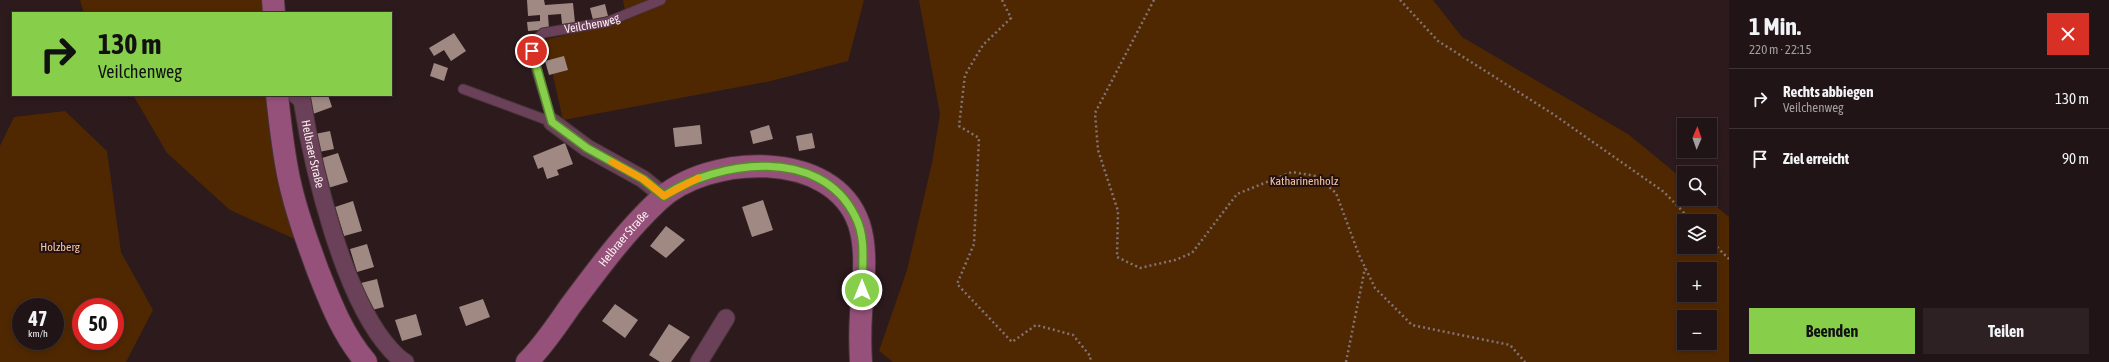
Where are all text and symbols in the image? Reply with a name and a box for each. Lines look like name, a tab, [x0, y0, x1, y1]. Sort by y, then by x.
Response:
street label: Veilchenweg	[563, 10, 622, 36]
text: 1 Min.	[1749, 13, 1801, 40]
button: close	[2047, 13, 2089, 55]
icon: right	[32, 28, 84, 80]
text: 130 m	[98, 28, 161, 60]
pin	[515, 34, 549, 68]
icon: arrive	[521, 40, 543, 62]
text: 220 m · 22:15	[1749, 42, 1812, 57]
text: Veilchenweg	[98, 61, 182, 82]
text: Rechts abbiegen	[1783, 83, 1873, 100]
icon: right	[1749, 88, 1771, 110]
text: 130 m	[2055, 90, 2089, 107]
text: Veilchenweg	[1783, 100, 1844, 115]
north arrow	[1677, 118, 1717, 158]
map controls	[1677, 118, 1717, 350]
street label: Helbraer Straße	[299, 119, 327, 190]
icon: arrive	[1749, 148, 1771, 170]
text: Ziel erreicht	[1783, 150, 1849, 167]
text: 90 m	[2062, 150, 2089, 167]
button: search	[1677, 166, 1717, 206]
park label: Katharinenholz	[1270, 174, 1339, 188]
street label: Helbraer Straße	[596, 207, 651, 269]
button: layers	[1677, 214, 1717, 254]
park label: Holzberg	[40, 240, 81, 254]
button: +	[1677, 262, 1717, 302]
position arrow	[841, 269, 883, 311]
speed limit sign: 50	[72, 298, 124, 350]
text: 47	[29, 307, 47, 330]
button: Beenden	[1749, 308, 1915, 354]
button: Teilen	[1923, 308, 2089, 354]
button: −	[1677, 310, 1717, 350]
text: km/h	[28, 328, 48, 339]

